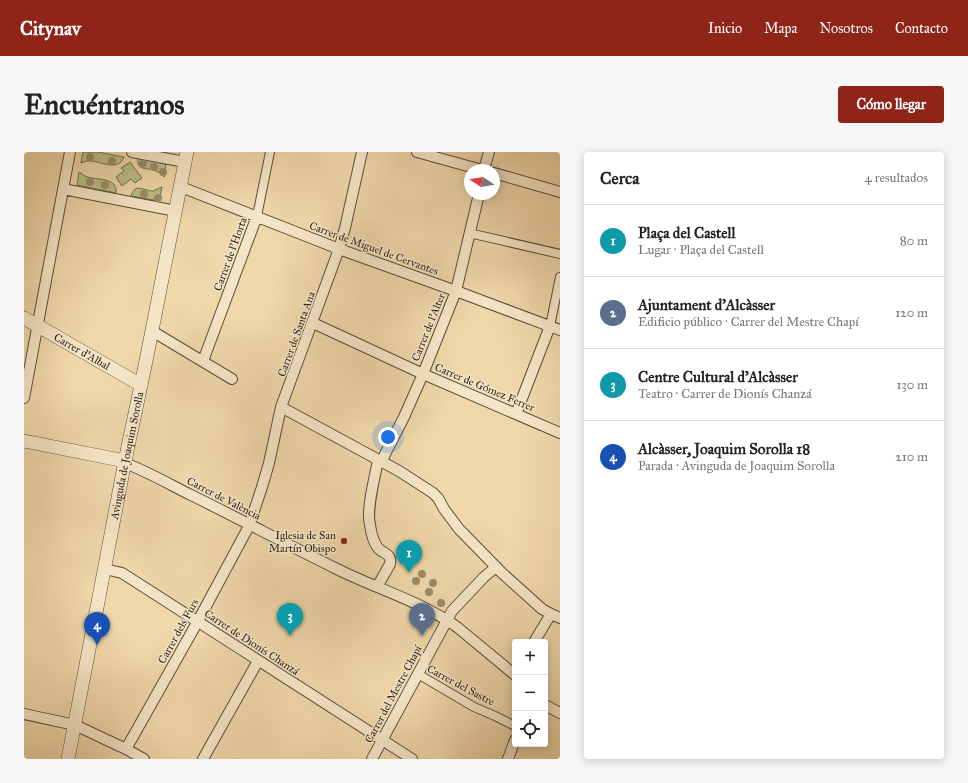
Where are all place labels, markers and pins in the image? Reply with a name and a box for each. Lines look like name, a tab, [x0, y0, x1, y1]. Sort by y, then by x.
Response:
place label: Iglesia de San Martín Obispo	[269, 529, 336, 555]
marker: Iglesia de San Martín Obispo	[339, 536, 349, 546]
pin: 1	[396, 540, 422, 573]
pin: 3	[277, 603, 303, 636]
pin: 2	[409, 603, 435, 636]
pin: 4	[84, 612, 110, 645]

